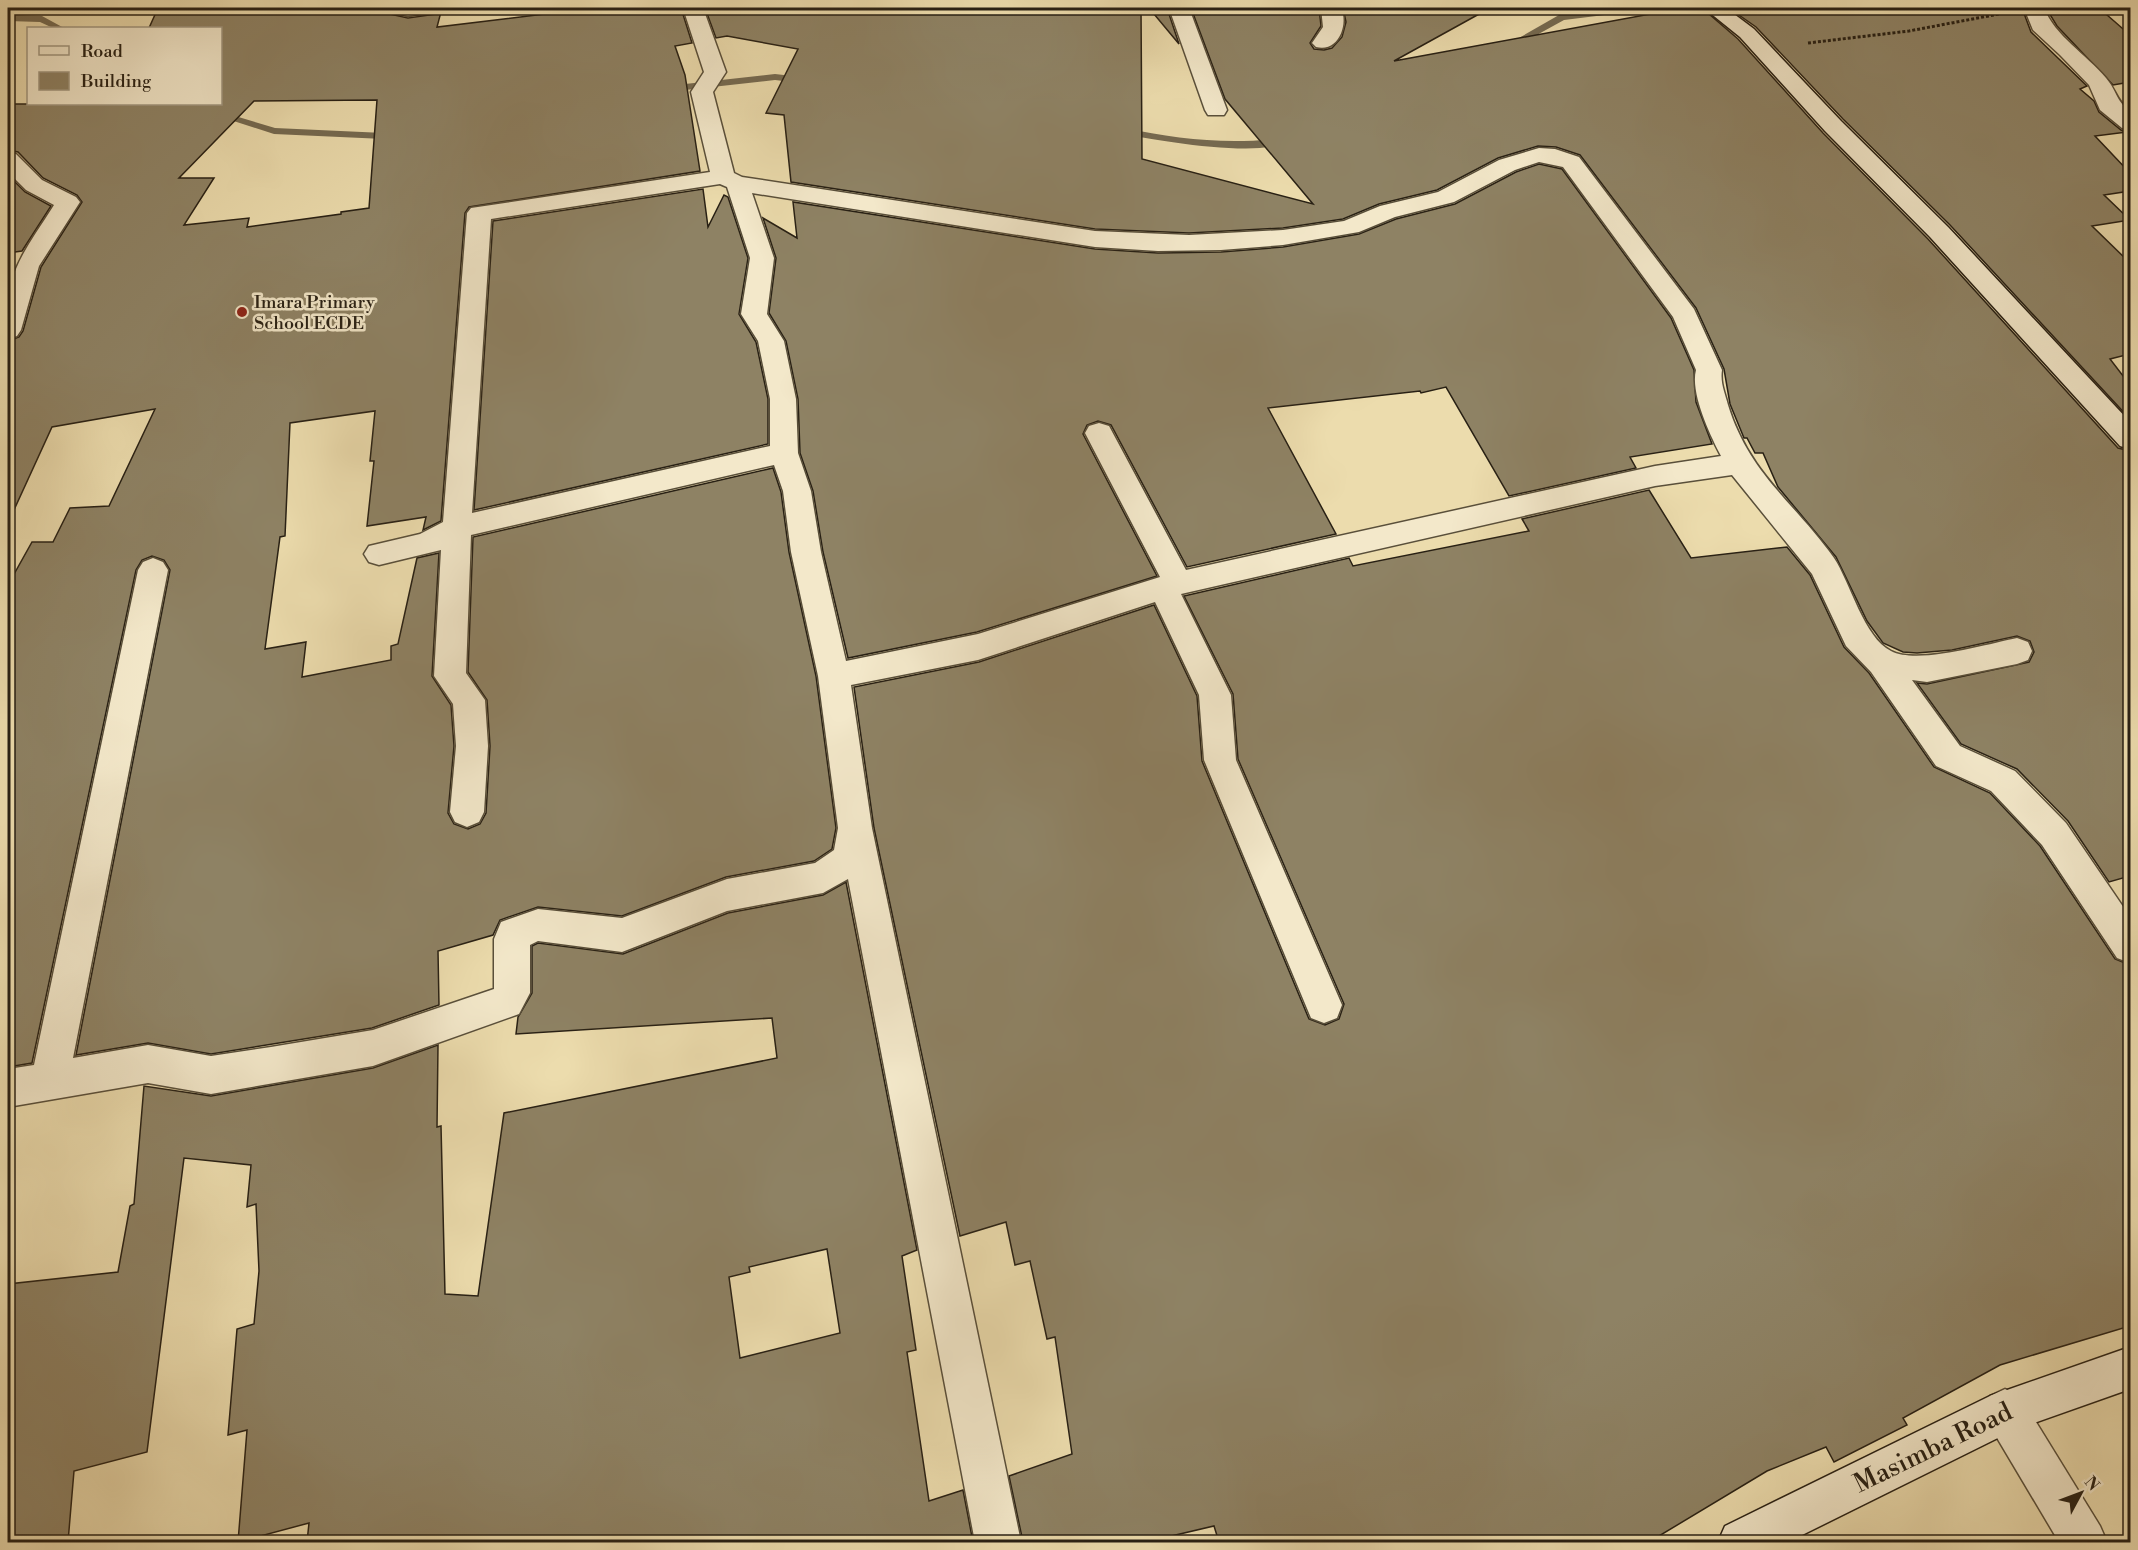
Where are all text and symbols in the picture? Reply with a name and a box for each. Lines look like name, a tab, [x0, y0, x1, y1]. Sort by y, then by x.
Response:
legend	[27, 27, 222, 105]
text: Road	[81, 40, 124, 63]
text: Building	[80, 70, 152, 93]
place label: Imara Primary School ECDE	[254, 291, 375, 335]
marker: Imara Primary School ECDE	[235, 305, 249, 319]
street label: Masimba Road	[1848, 1396, 2018, 1500]
north arrow	[2051, 1463, 2111, 1523]
text: N	[2080, 1472, 2103, 1495]

